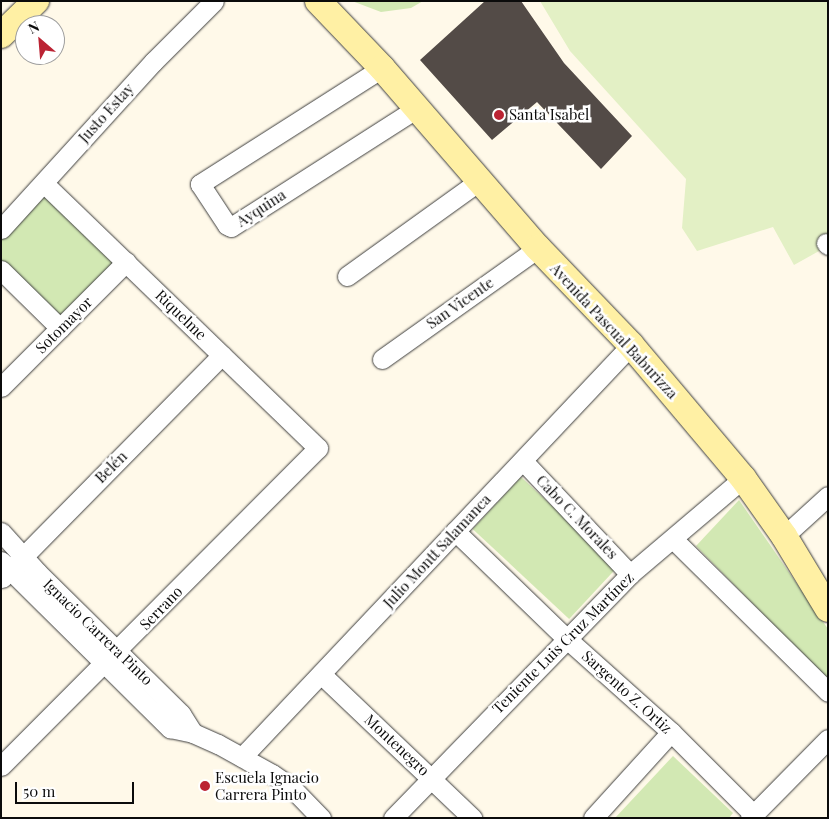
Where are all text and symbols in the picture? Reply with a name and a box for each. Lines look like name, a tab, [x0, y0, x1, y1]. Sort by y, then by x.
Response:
north arrow	[15, 15, 65, 65]
text: N	[25, 16, 42, 38]
street label: Justo Estay	[75, 80, 137, 146]
place label: Santa Isabel	[509, 106, 590, 124]
marker: Santa Isabel	[493, 109, 505, 121]
street label: Ayquina	[233, 186, 289, 230]
street label: Avenida Pascual Baburizza	[546, 260, 682, 402]
street label: San Vicente	[423, 273, 497, 333]
street label: Riquelme	[152, 286, 210, 344]
street label: Sotomayor	[32, 293, 96, 357]
street label: Belén	[91, 447, 131, 487]
street label: Cabo C. Morales	[532, 471, 622, 563]
street label: Julio Montt Salamanca	[379, 490, 495, 612]
street label: Teniente Luis Cruz Martínez	[489, 569, 637, 717]
street label: Ignacio Carrera Pinto	[40, 575, 156, 689]
street label: Serrano	[136, 582, 186, 634]
street label: Sargento Z. Ortiz	[578, 647, 676, 737]
street label: Montenegro	[361, 710, 433, 780]
place label: Escuela Ignacio Carrera Pinto	[215, 768, 319, 803]
scale bar	[18, 772, 136, 804]
marker: Escuela Ignacio Carrera Pinto	[199, 780, 211, 792]
text: 50 m	[23, 781, 55, 801]

